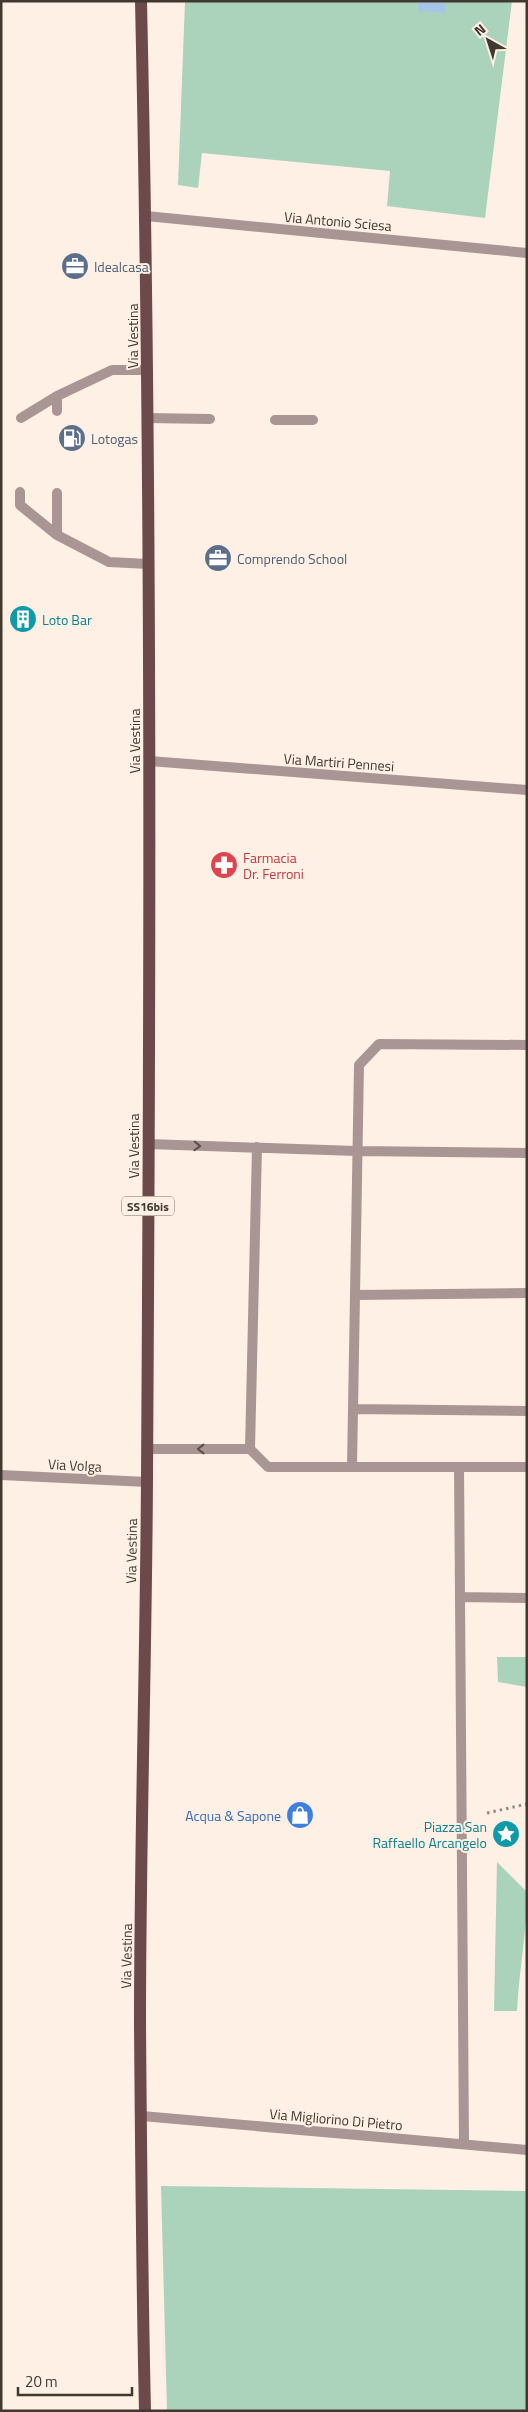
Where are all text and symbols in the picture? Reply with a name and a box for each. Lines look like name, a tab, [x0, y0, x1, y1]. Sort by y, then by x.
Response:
north arrow	[463, 15, 513, 65]
text: N	[469, 18, 490, 41]
street label: Via Antonio Sciesa	[283, 206, 393, 236]
office icon: Idealcasa	[60, 251, 90, 281]
place label: Idealcasa	[94, 256, 149, 277]
street label: Via Vestina	[122, 303, 143, 369]
fuel station icon: Lotogas	[57, 423, 87, 453]
place label: Lotogas	[91, 428, 138, 449]
office icon: Comprendo School	[203, 543, 233, 573]
place label: Comprendo School	[237, 548, 347, 569]
building icon: Loto Bar	[8, 604, 38, 634]
place label: Loto Bar	[42, 609, 92, 630]
street label: Via Vestina	[124, 708, 145, 774]
street label: Via Martiri Pennesi	[283, 748, 395, 776]
place label: Farmacia Dr. Ferroni	[243, 847, 304, 884]
pharmacy icon: Farmacia Dr. Ferroni	[209, 850, 239, 880]
street label: Via Vestina	[123, 1113, 144, 1179]
one-way arrow	[194, 1141, 201, 1151]
road number: SS16bis	[122, 1196, 174, 1216]
one-way arrow	[197, 1444, 204, 1454]
street label: Via Volga	[48, 1453, 102, 1477]
street label: Via Vestina	[120, 1518, 142, 1584]
shop icon: Acqua & Sapone	[285, 1800, 315, 1830]
place label: Acqua & Sapone	[185, 1805, 281, 1826]
place label: Piazza San Raffaello Arcangelo	[372, 1816, 487, 1853]
place icon: Piazza San Raffaello Arcangelo	[491, 1819, 521, 1849]
street label: Via Vestina	[115, 1923, 137, 1989]
street label: Via Migliorino Di Pietro	[269, 2103, 403, 2135]
scale bar	[18, 2364, 131, 2396]
text: 20 m	[25, 2370, 58, 2393]

